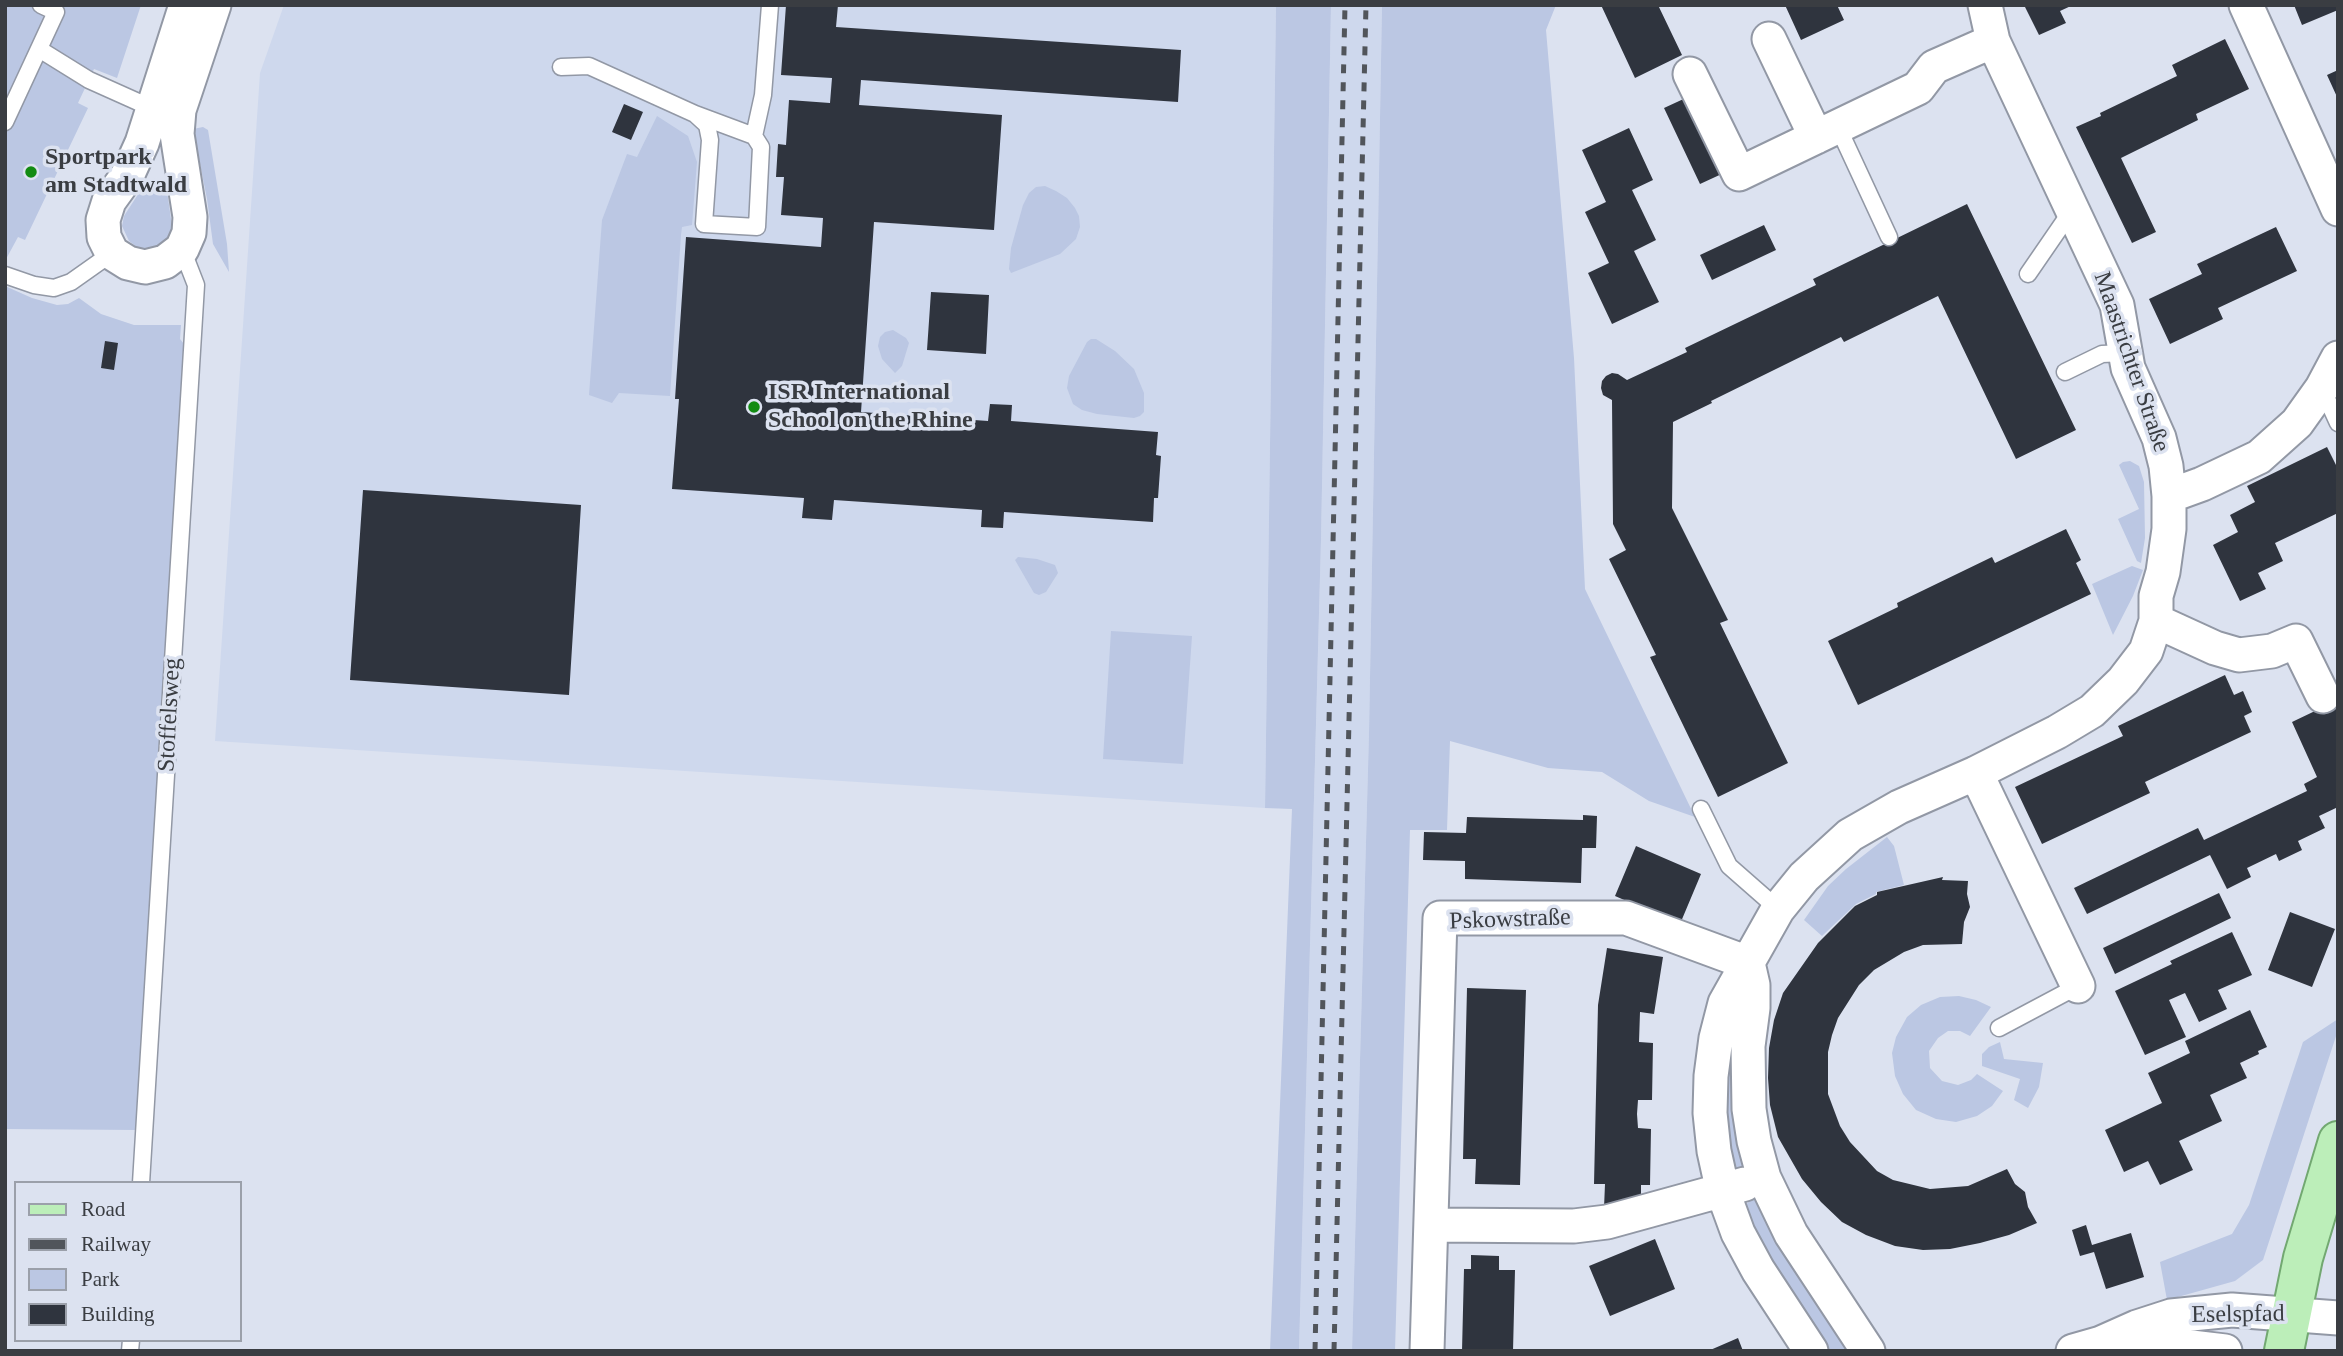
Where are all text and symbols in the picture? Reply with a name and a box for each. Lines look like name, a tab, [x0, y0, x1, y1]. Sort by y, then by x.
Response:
place label: Sportpark am Stadtwald	[45, 144, 187, 200]
marker: Sportpark am Stadtwald	[23, 164, 39, 180]
street label: Maastrichter Straße	[2087, 268, 2175, 456]
place label: ISR International School on the Rhine	[768, 379, 973, 435]
marker: ISR International School on the Rhine	[746, 399, 762, 415]
street label: Stoffelsweg	[153, 657, 187, 773]
street label: Pskowstraße	[1449, 903, 1571, 937]
legend	[14, 1181, 242, 1342]
text: Road	[81, 1197, 125, 1221]
text: Railway	[81, 1232, 151, 1256]
text: Park	[81, 1267, 120, 1291]
street label: Eselspfad	[2191, 1300, 2285, 1330]
text: Building	[81, 1302, 155, 1326]

